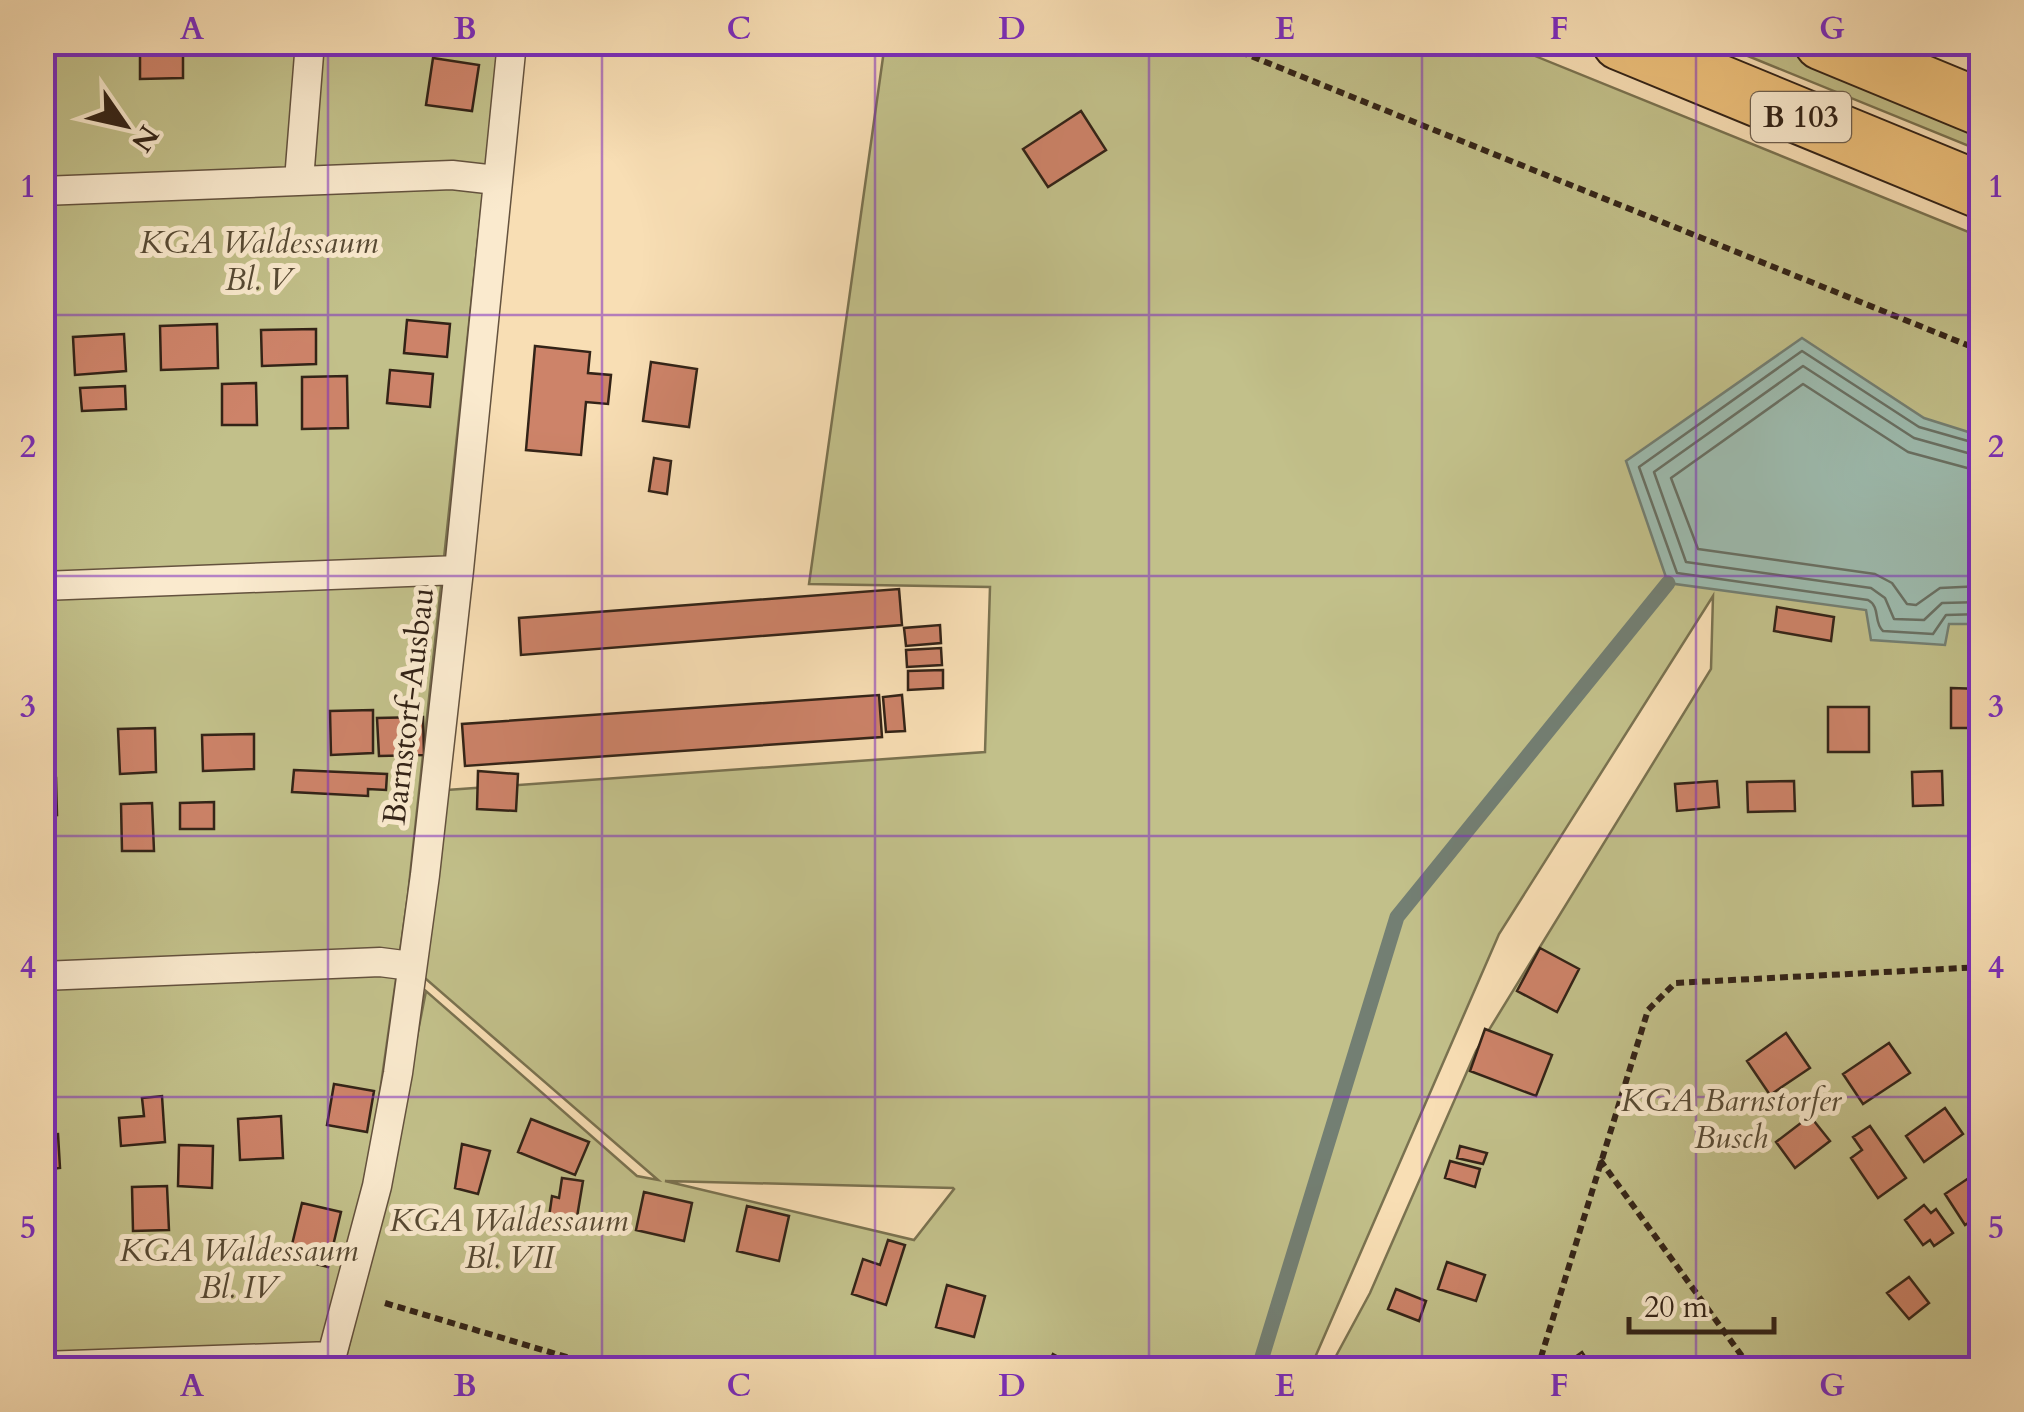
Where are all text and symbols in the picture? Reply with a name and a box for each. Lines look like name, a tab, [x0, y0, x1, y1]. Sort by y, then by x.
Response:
text: A	[180, 7, 204, 51]
text: B	[453, 7, 477, 51]
text: C	[727, 7, 751, 51]
text: D	[998, 7, 1026, 51]
text: E	[1275, 7, 1295, 51]
text: F	[1550, 7, 1568, 51]
text: G	[1819, 7, 1845, 51]
north arrow	[75, 75, 175, 175]
road number: B 103	[1751, 92, 1851, 142]
text: N	[122, 118, 167, 159]
text: 1	[20, 165, 36, 209]
text: 1	[1988, 165, 2004, 209]
park label: KGA Waldessaum Bl. V	[140, 221, 378, 302]
text: 2	[20, 425, 36, 469]
text: 2	[1988, 425, 2004, 469]
street label: Barnstorf-Ausbau	[373, 585, 445, 827]
text: 3	[20, 685, 36, 729]
text: 3	[1988, 685, 2004, 729]
text: 4	[20, 946, 36, 990]
text: 4	[1988, 946, 2004, 990]
park label: KGA Barnstorfer Busch	[1621, 1079, 1843, 1160]
park label: KGA Waldessaum Bl. VII	[390, 1199, 628, 1280]
text: 5	[20, 1206, 36, 1250]
text: 5	[1988, 1206, 2004, 1250]
park label: KGA Waldessaum Bl. IV	[120, 1229, 358, 1310]
scale bar	[1629, 1272, 1774, 1334]
text: 20 m	[1644, 1287, 1709, 1328]
text: A	[180, 1364, 204, 1408]
text: B	[453, 1364, 477, 1408]
text: C	[727, 1364, 751, 1408]
text: D	[998, 1364, 1026, 1408]
text: E	[1275, 1364, 1295, 1408]
text: F	[1550, 1364, 1568, 1408]
text: G	[1819, 1364, 1845, 1408]

